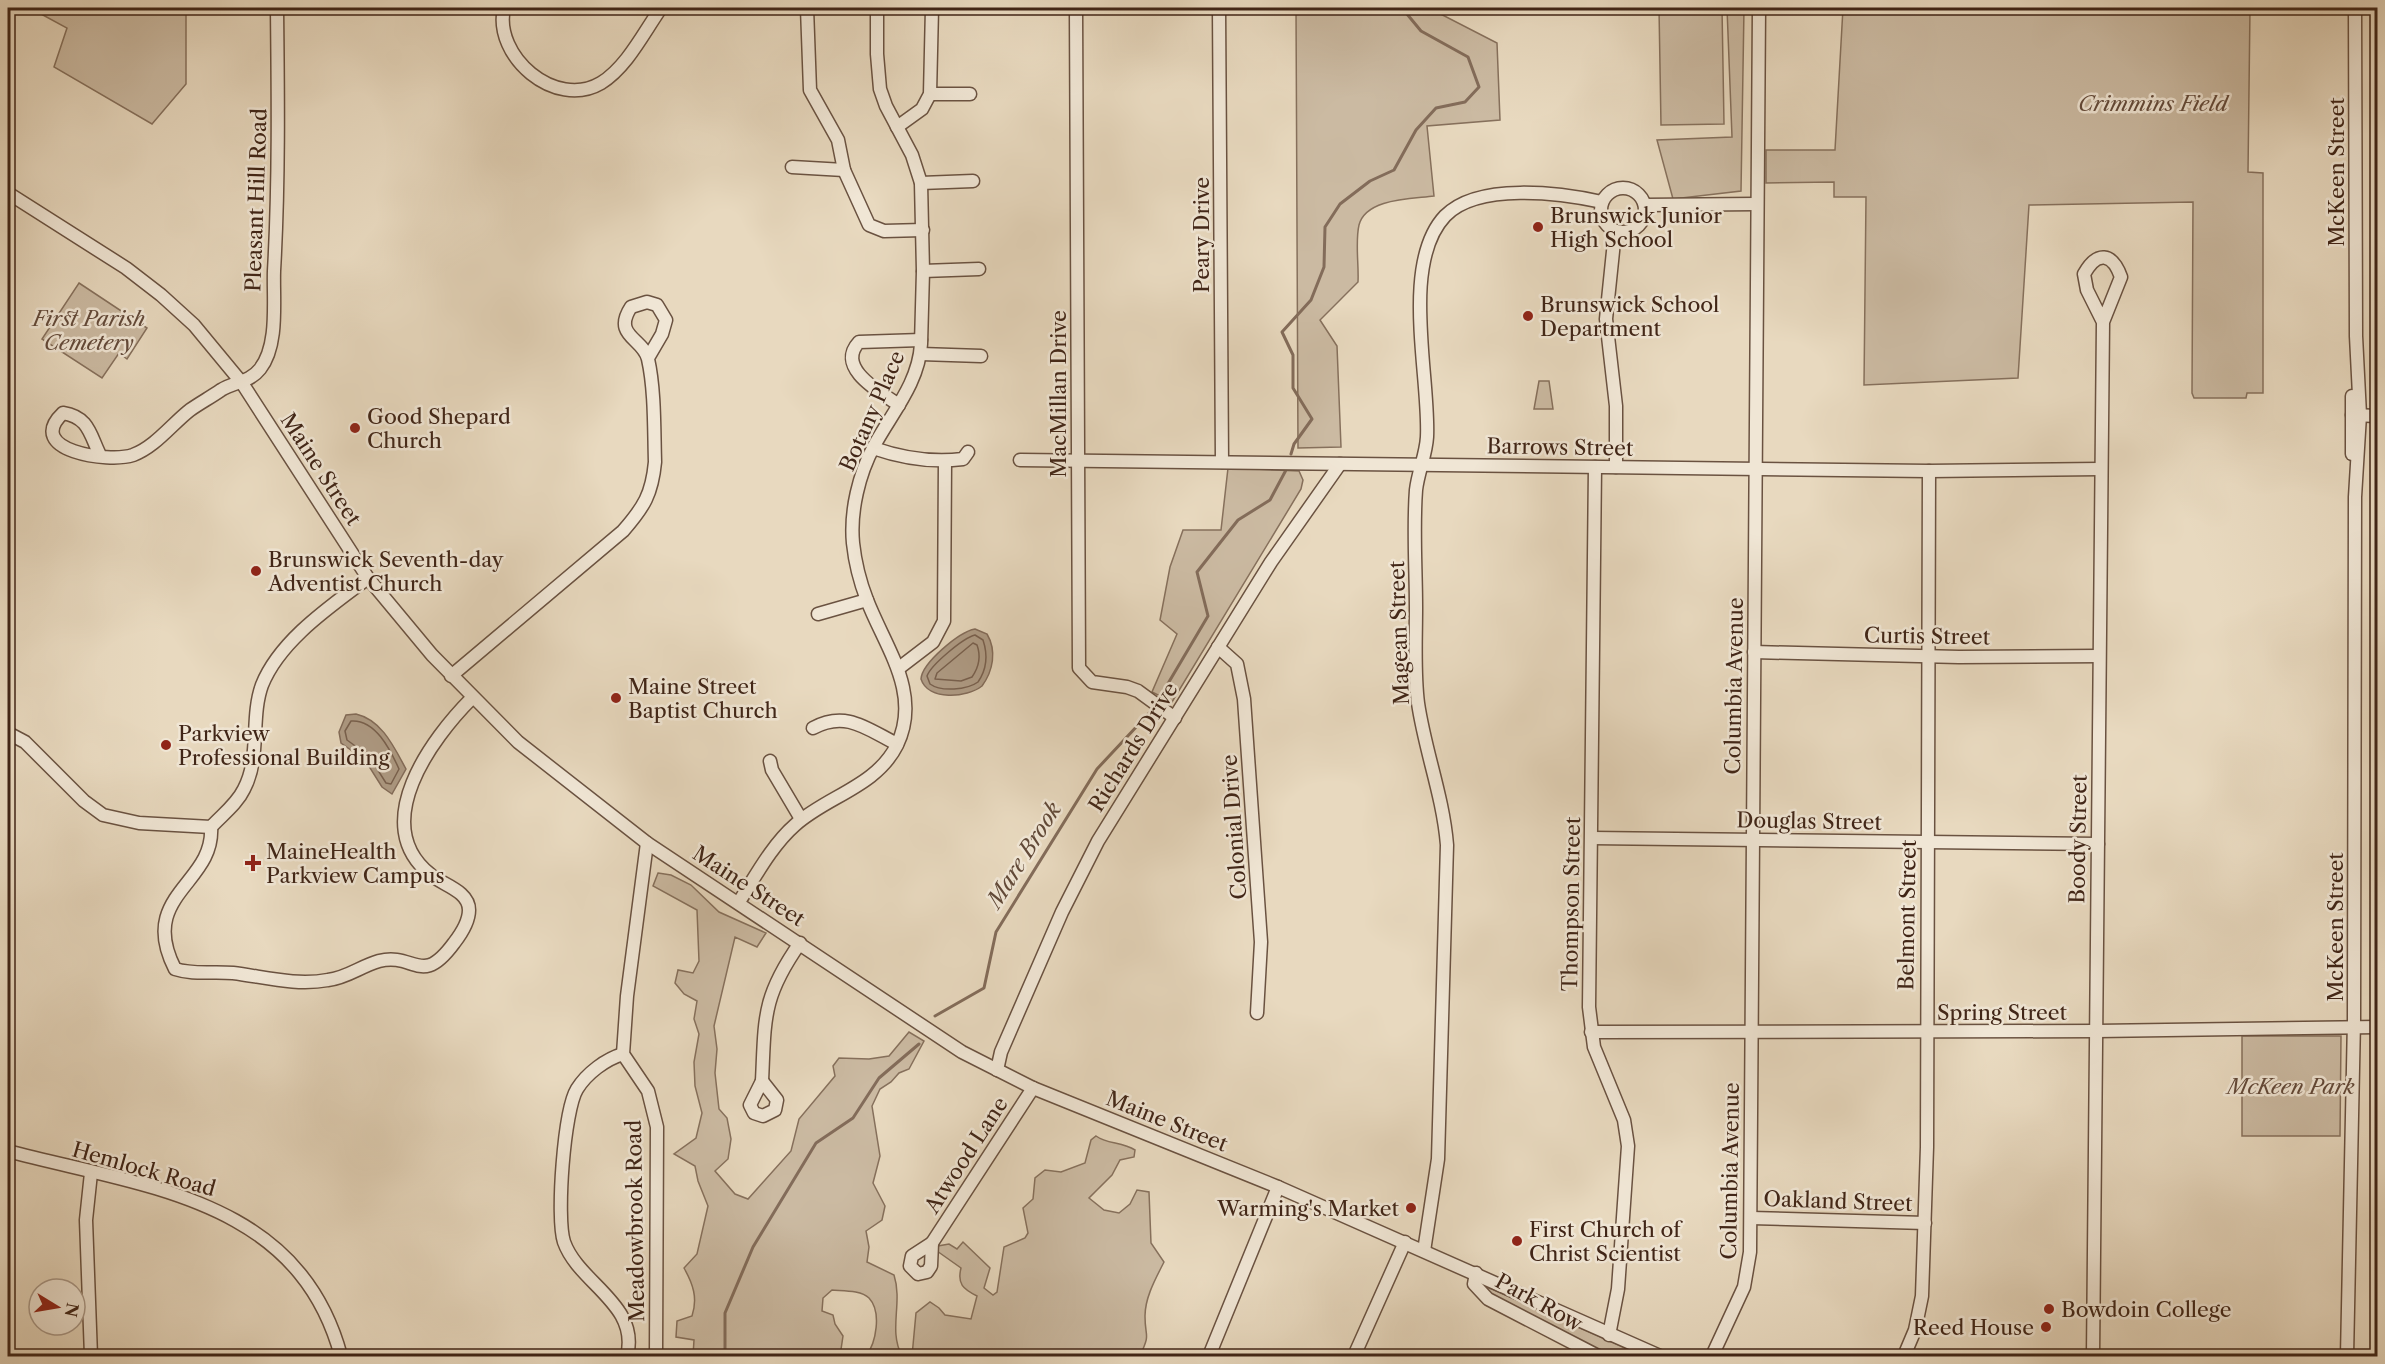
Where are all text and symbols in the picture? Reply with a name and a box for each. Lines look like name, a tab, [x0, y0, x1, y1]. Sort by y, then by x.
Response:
park label: Crimmins Field	[2078, 91, 2230, 116]
street label: McKeen Street	[2324, 97, 2349, 247]
street label: Pleasant Hill Road	[240, 108, 272, 292]
street label: Peary Drive	[1189, 177, 1214, 293]
place label: Brunswick Junior High School	[1550, 203, 1722, 252]
marker: Brunswick Junior High School	[1531, 220, 1545, 234]
place label: Brunswick School Department	[1540, 292, 1719, 341]
park label: First Parish Cemetery	[31, 306, 145, 355]
marker: Brunswick School Department	[1521, 309, 1535, 323]
street label: MacMillan Drive	[1046, 310, 1071, 478]
street label: Botany Place	[834, 347, 910, 475]
place label: Good Shepard Church	[367, 404, 511, 453]
street label: Maine Street	[276, 408, 367, 530]
marker: Good Shepard Church	[348, 421, 362, 435]
street label: Barrows Street	[1486, 433, 1634, 461]
place label: Brunswick Seventh-day Adventist Church	[267, 547, 504, 596]
street label: Magean Street	[1384, 560, 1414, 705]
marker: Brunswick Seventh-day Adventist Church	[249, 564, 263, 578]
street label: Columbia Avenue	[1720, 597, 1748, 775]
street label: Curtis Street	[1864, 622, 1991, 650]
place label: Maine Street Baptist Church	[628, 674, 778, 723]
street label: Richards Drive	[1083, 678, 1183, 816]
marker: Maine Street Baptist Church	[609, 691, 623, 705]
place label: Parkview Professional Building	[178, 721, 390, 770]
marker: Parkview Professional Building	[159, 738, 173, 752]
street label: Colonial Drive	[1216, 754, 1252, 900]
street label: Boody Street	[2064, 774, 2092, 904]
water label: Mare Brook	[979, 797, 1067, 915]
street label: Douglas Street	[1736, 807, 1883, 835]
street label: Thompson Street	[1557, 816, 1585, 991]
place label: MaineHealth Parkview Campus	[266, 839, 445, 888]
street label: Belmont Street	[1893, 839, 1921, 991]
street label: Maine Street	[688, 841, 810, 932]
street label: McKeen Street	[2323, 852, 2348, 1002]
marker: MaineHealth Parkview Campus	[244, 854, 262, 872]
street label: Spring Street	[1937, 1000, 2068, 1025]
park label: McKeen Park	[2224, 1074, 2355, 1099]
street label: Columbia Avenue	[1716, 1082, 1744, 1260]
street label: Maine Street	[1103, 1085, 1232, 1157]
street label: Atwood Lane	[919, 1092, 1013, 1219]
street label: Meadowbrook Road	[621, 1119, 649, 1322]
street label: Hemlock Road	[69, 1137, 219, 1201]
street label: Oakland Street	[1763, 1186, 1913, 1216]
place label: Warming's Market	[1216, 1196, 1400, 1221]
marker: Warming's Market	[1404, 1201, 1418, 1215]
place label: First Church of Christ Scientist	[1529, 1217, 1683, 1266]
marker: First Church of Christ Scientist	[1510, 1234, 1524, 1248]
street label: Park Row	[1491, 1268, 1587, 1336]
north arrow	[27, 1277, 87, 1337]
place label: Bowdoin College	[2061, 1297, 2232, 1322]
text: N	[61, 1301, 83, 1319]
marker: Bowdoin College	[2042, 1302, 2056, 1316]
place label: Reed House	[1913, 1315, 2034, 1340]
marker: Reed House	[2039, 1320, 2053, 1334]

